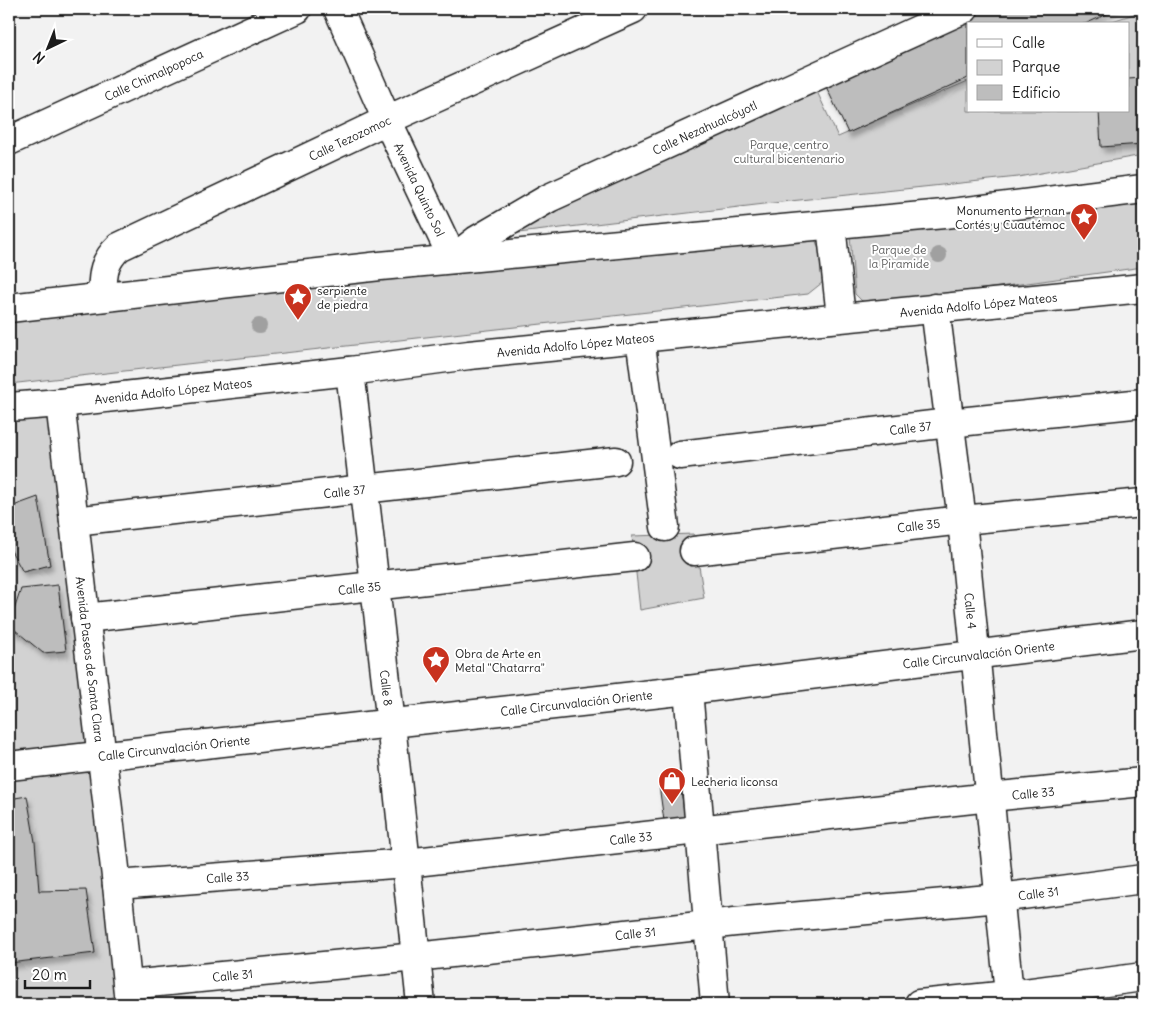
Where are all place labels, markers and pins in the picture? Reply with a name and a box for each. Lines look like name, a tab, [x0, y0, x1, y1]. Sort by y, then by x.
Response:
place icon: Monumento Hernan Cortés y Cuautémoc	[1069, 202, 1099, 241]
place label: Monumento Hernan Cortés y Cuautémoc	[955, 203, 1065, 232]
place icon: serpiente de piedra	[283, 282, 313, 321]
place label: serpiente de piedra	[317, 283, 368, 312]
place icon: Obra de Arte en Metal "Chatarra"	[421, 645, 451, 684]
place label: Obra de Arte en Metal "Chatarra"	[455, 646, 545, 675]
shop icon: Lecheria liconsa	[657, 766, 687, 805]
place label: Lecheria liconsa	[691, 774, 778, 789]

